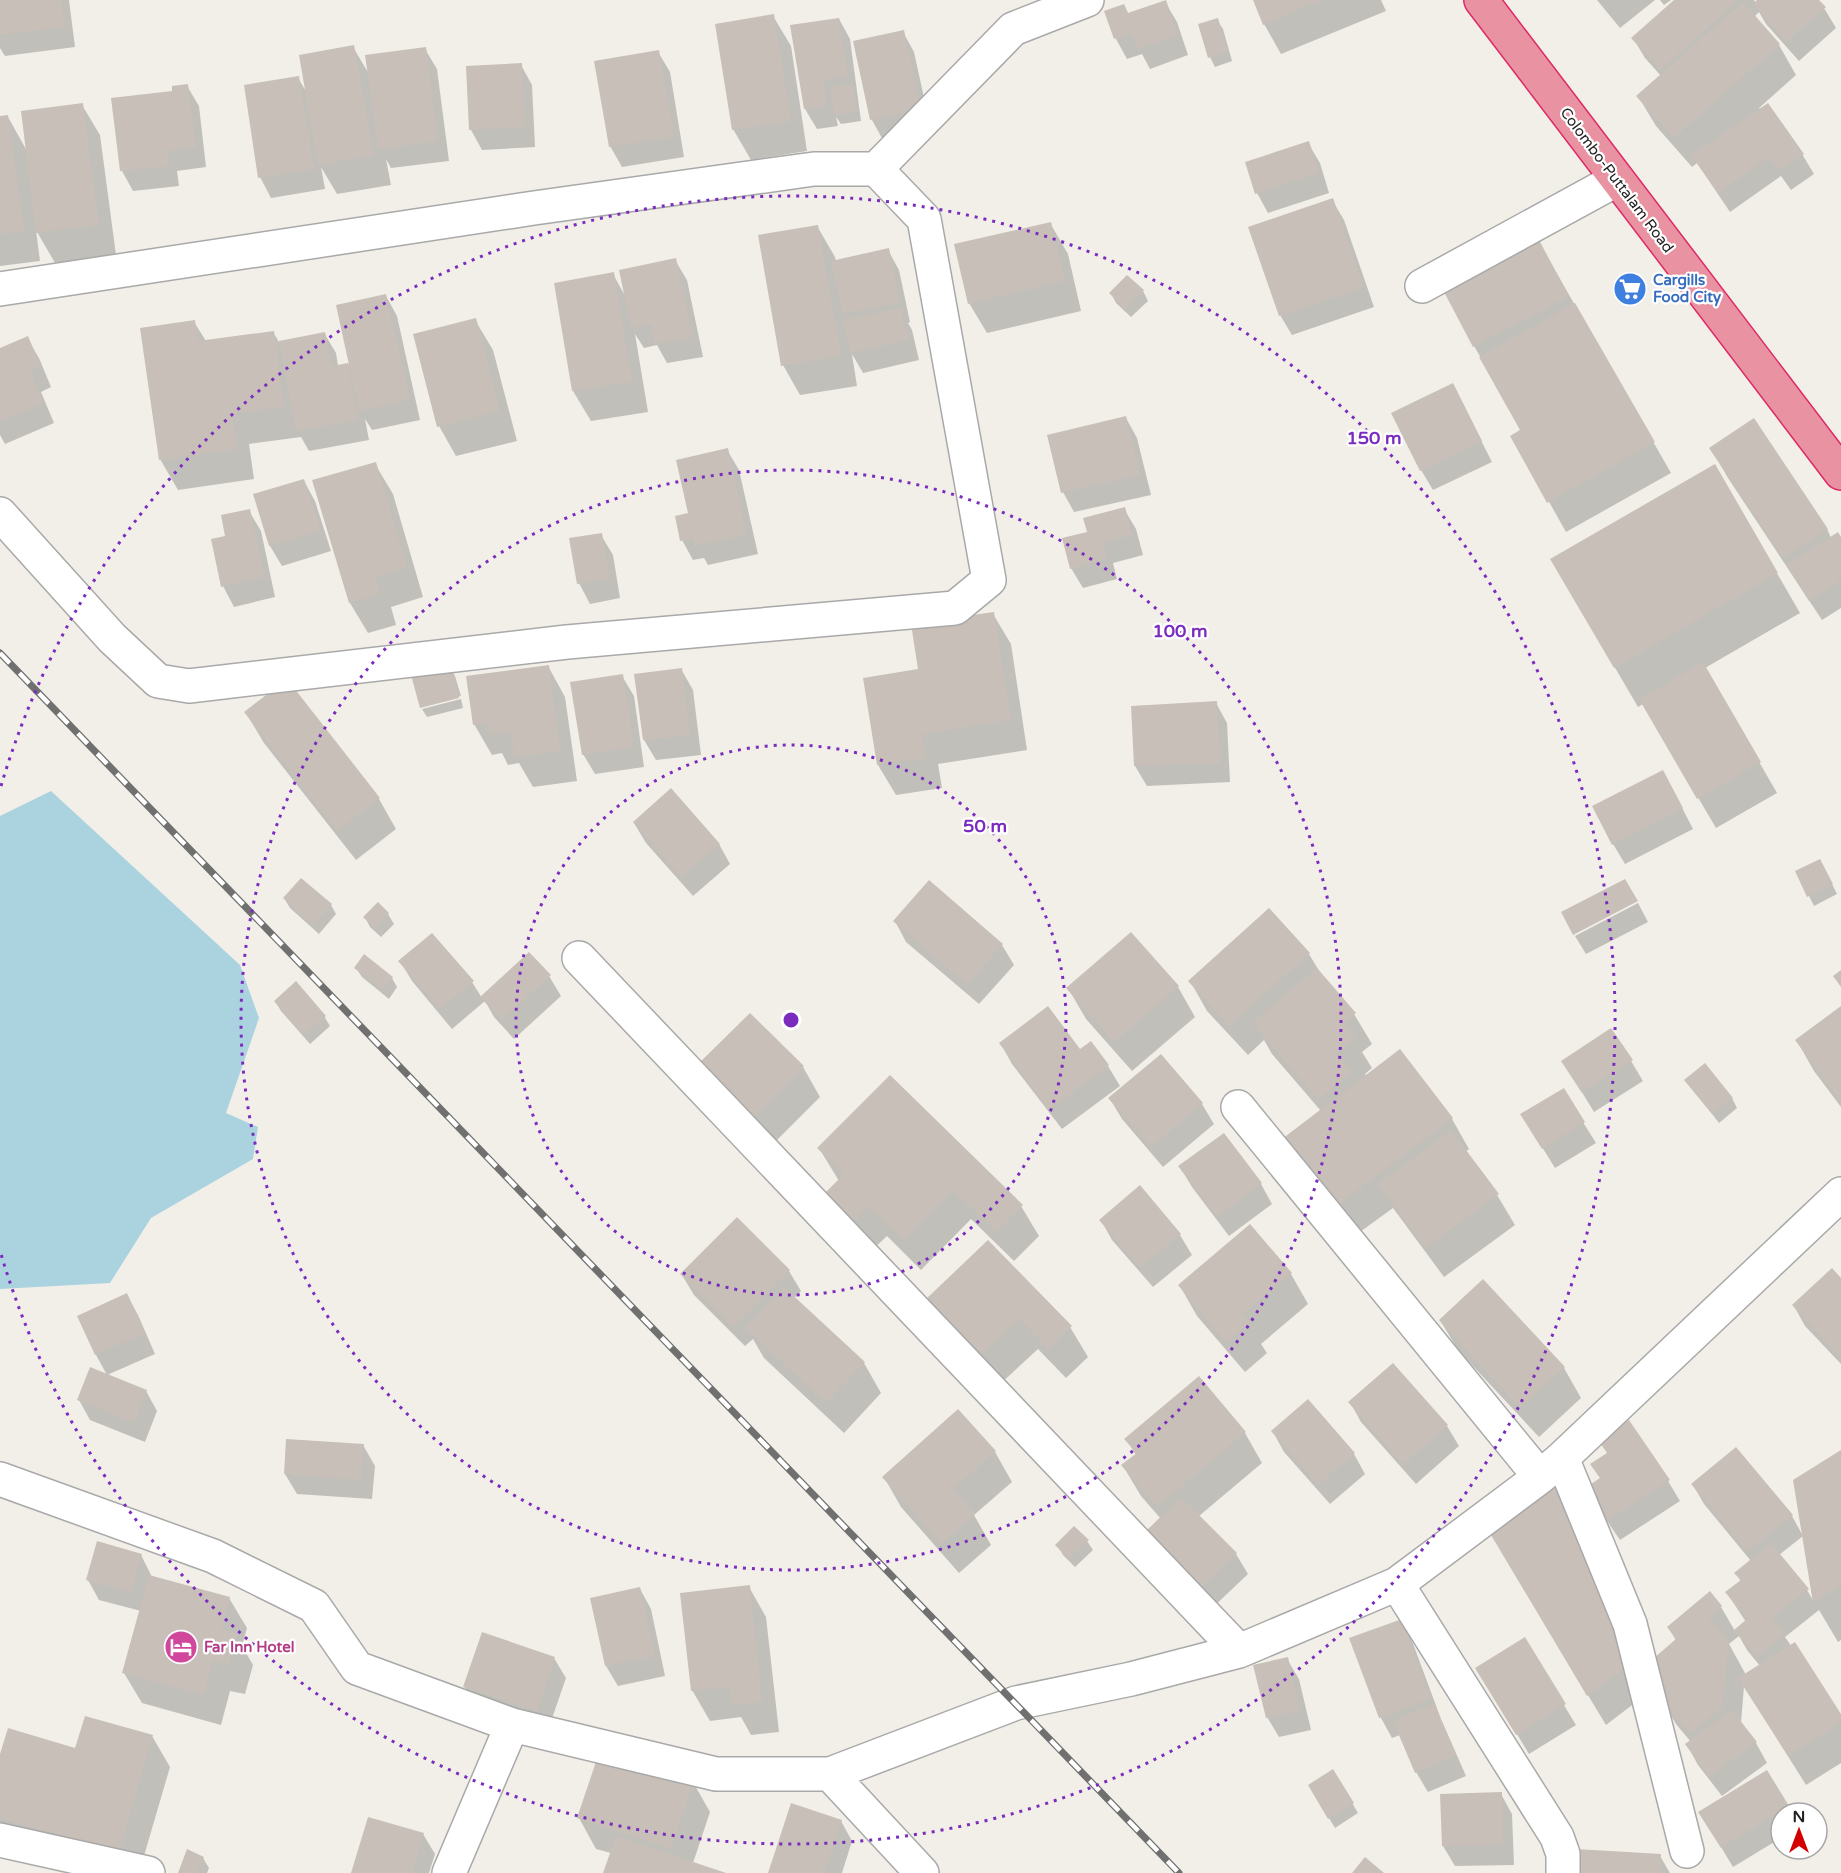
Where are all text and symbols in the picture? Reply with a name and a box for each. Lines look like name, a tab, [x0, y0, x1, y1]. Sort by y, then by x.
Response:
street label: Colombo-Puttalam Road	[1556, 104, 1678, 256]
supermarket icon: Cargills Food City	[1612, 271, 1648, 307]
place label: Cargills Food City	[1653, 271, 1721, 307]
text: 150 m	[1346, 427, 1402, 449]
text: 100 m	[1152, 620, 1208, 642]
text: 50 m	[963, 815, 1007, 837]
centre of rings	[781, 1010, 801, 1030]
hotel icon: Far Inn Hotel	[163, 1629, 199, 1665]
place label: Far Inn Hotel	[204, 1638, 294, 1656]
north arrow	[1769, 1801, 1829, 1861]
text: N	[1793, 1807, 1805, 1827]

